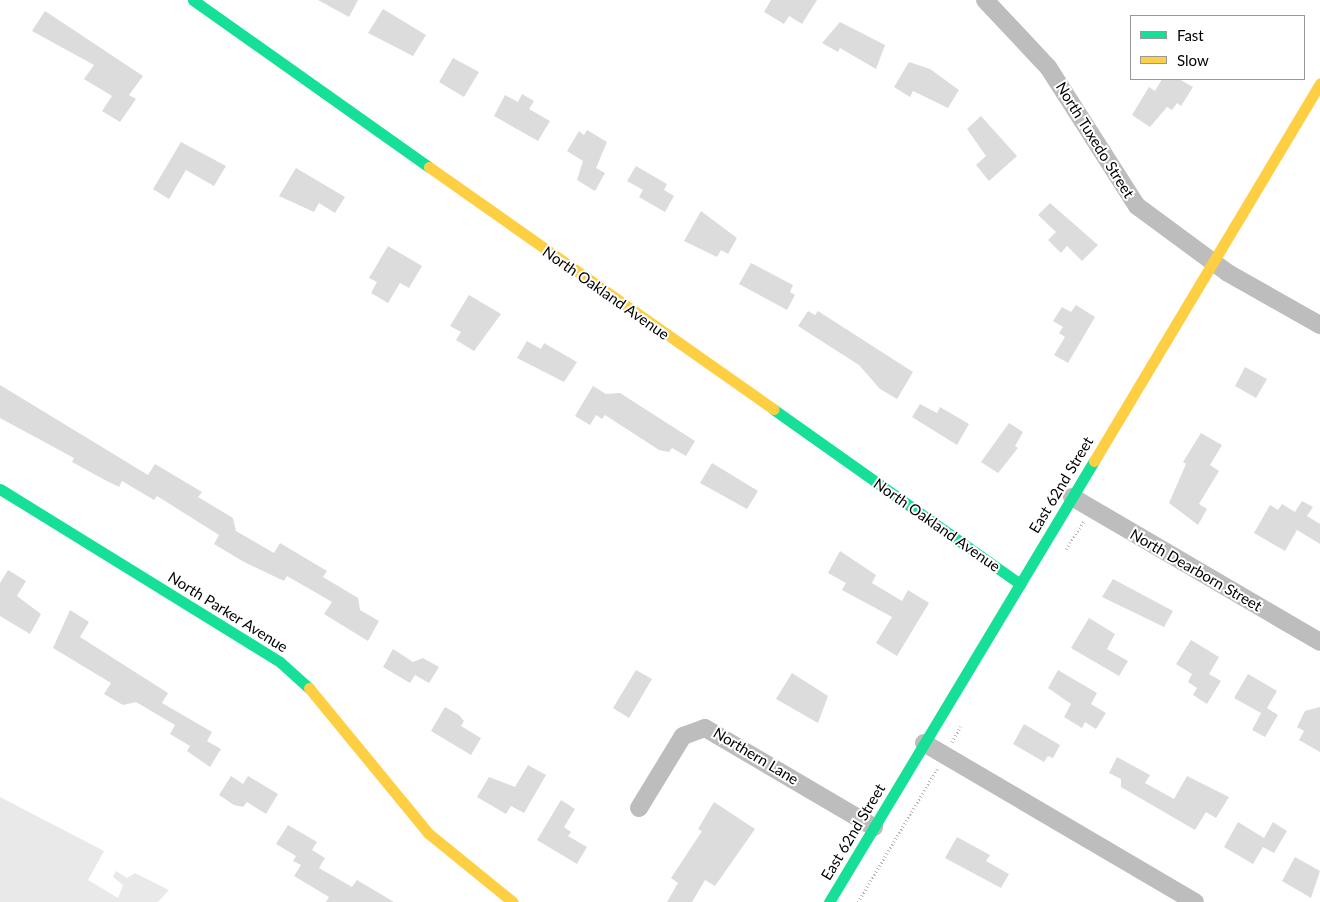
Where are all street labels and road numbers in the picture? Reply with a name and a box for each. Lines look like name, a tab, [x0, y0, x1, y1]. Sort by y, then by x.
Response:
street label: North Tuxedo Street	[1052, 79, 1138, 201]
street label: North Oakland Avenue	[539, 242, 673, 344]
street label: East 62nd Street	[1025, 434, 1097, 536]
street label: North Oakland Avenue	[870, 474, 1004, 576]
street label: North Dearborn Street	[1127, 525, 1265, 615]
street label: North Parker Avenue	[164, 568, 292, 656]
street label: Northern Lane	[710, 724, 802, 788]
street label: East 62nd Street	[817, 781, 889, 883]

